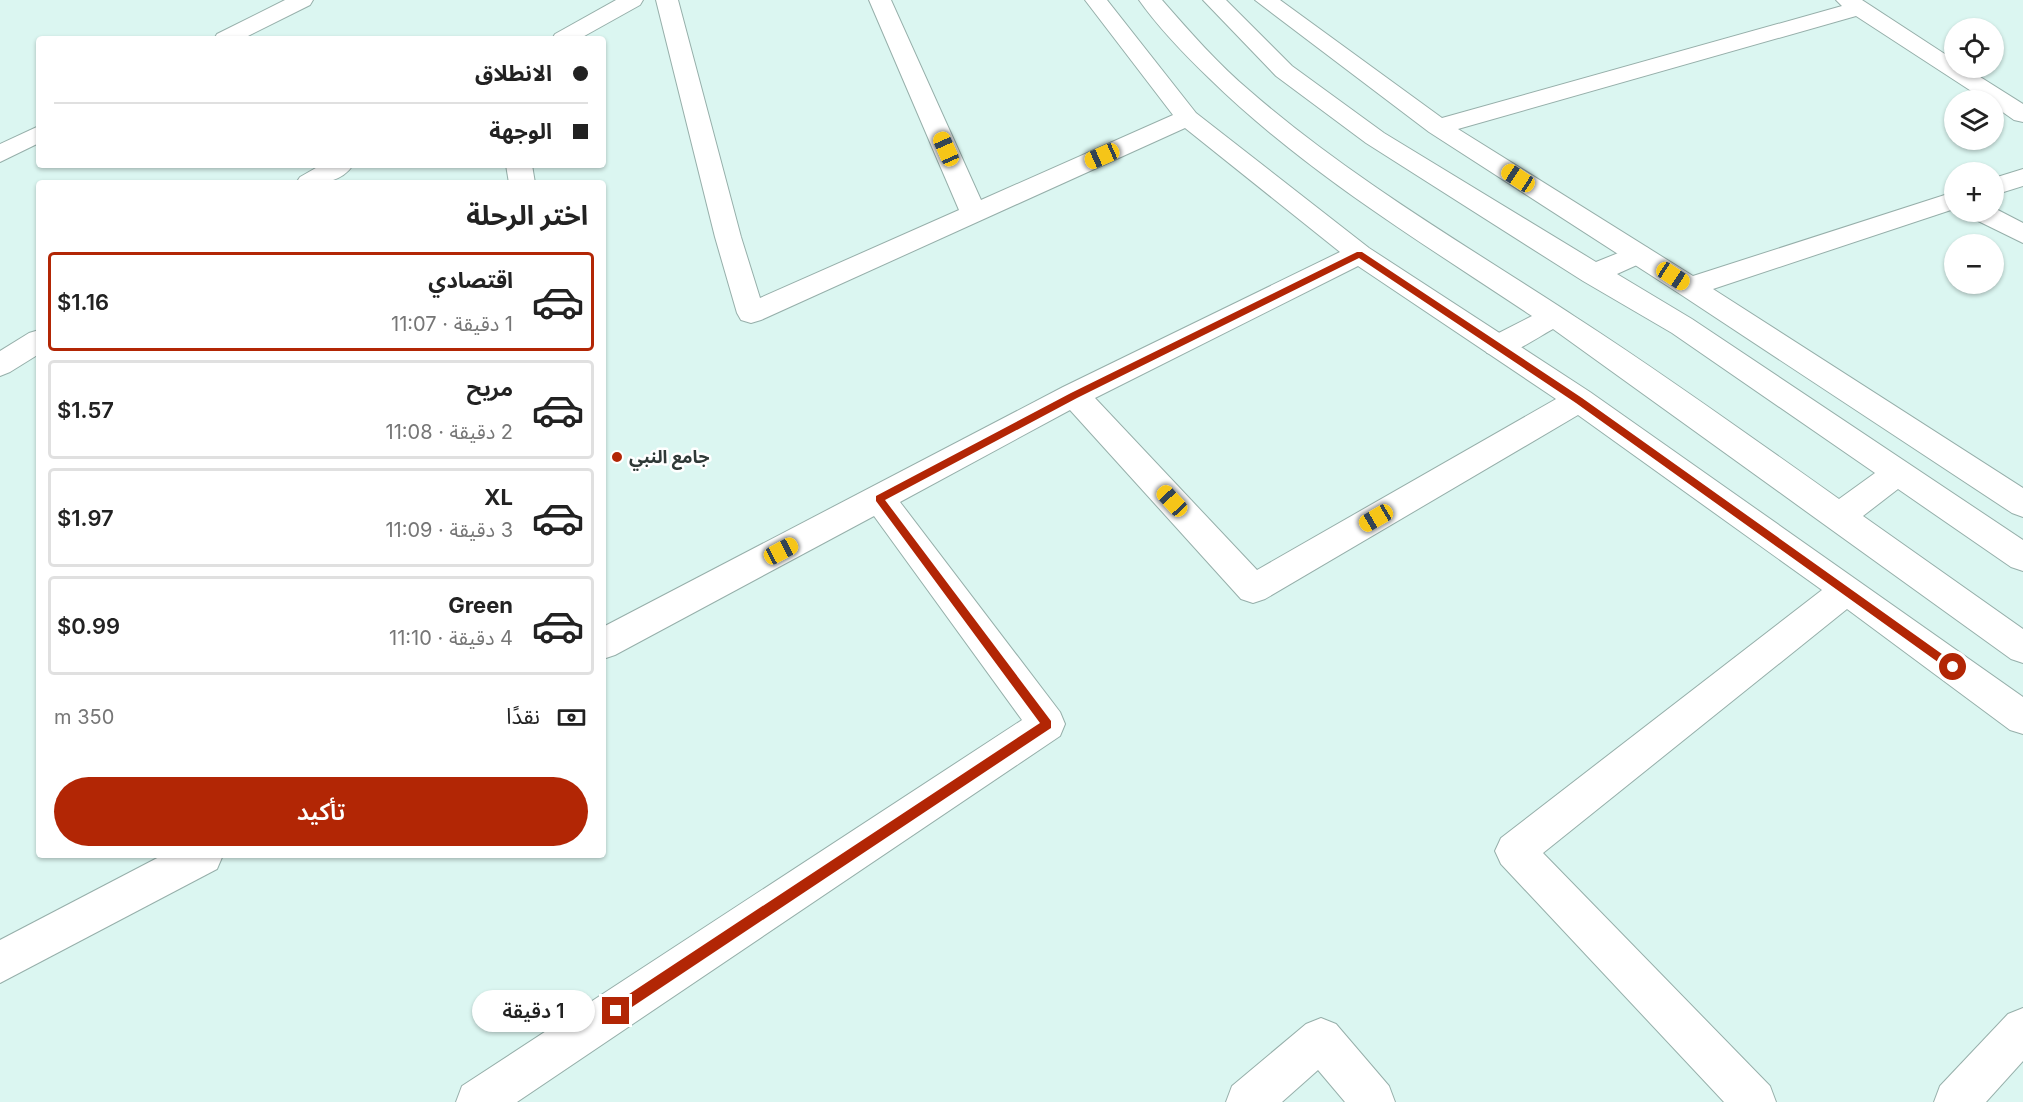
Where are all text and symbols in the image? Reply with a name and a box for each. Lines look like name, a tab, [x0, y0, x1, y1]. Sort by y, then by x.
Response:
map controls	[1944, 18, 2004, 294]
button: locate	[1944, 18, 2004, 78]
text: الانطلاق	[475, 60, 552, 86]
button: layers	[1944, 90, 2004, 150]
text: الوجهة	[489, 118, 552, 144]
car	[930, 129, 962, 169]
car	[1082, 140, 1122, 172]
car	[1498, 161, 1538, 195]
button: +	[1944, 162, 2004, 222]
text: اختر الرحلة	[466, 199, 588, 232]
button: −	[1944, 234, 2004, 294]
car	[1653, 259, 1693, 293]
text: اقتصادي	[428, 267, 513, 293]
icon: car	[531, 275, 585, 329]
text: $1.16	[57, 289, 109, 315]
text: 1 دقيقة · 11:07	[391, 312, 513, 336]
text: مريح	[467, 375, 513, 401]
icon: car	[531, 383, 585, 437]
text: $1.57	[57, 397, 114, 423]
text: 2 دقيقة · 11:08	[386, 420, 513, 444]
place label: جامع النبي	[629, 446, 710, 471]
marker: جامع النبي	[610, 450, 624, 464]
car	[1153, 482, 1191, 520]
text: XL	[484, 484, 513, 510]
icon: car	[531, 491, 585, 545]
car	[1356, 501, 1396, 535]
text: $1.97	[57, 505, 114, 531]
text: 3 دقيقة · 11:09	[385, 518, 513, 542]
car	[761, 535, 801, 567]
text: Green	[448, 592, 513, 618]
icon: car	[531, 599, 585, 653]
text: $0.99	[57, 613, 120, 639]
text: 4 دقيقة · 11:10	[389, 626, 513, 650]
route start	[1939, 653, 1966, 680]
icon: cash	[555, 701, 588, 734]
text: نقدًا	[506, 703, 540, 729]
text: 350 m	[54, 705, 114, 729]
button: تأكيد	[54, 777, 588, 846]
callout: 1 دقيقة	[472, 990, 595, 1032]
route end	[602, 997, 629, 1024]
text: 1 دقيقة	[502, 999, 565, 1023]

